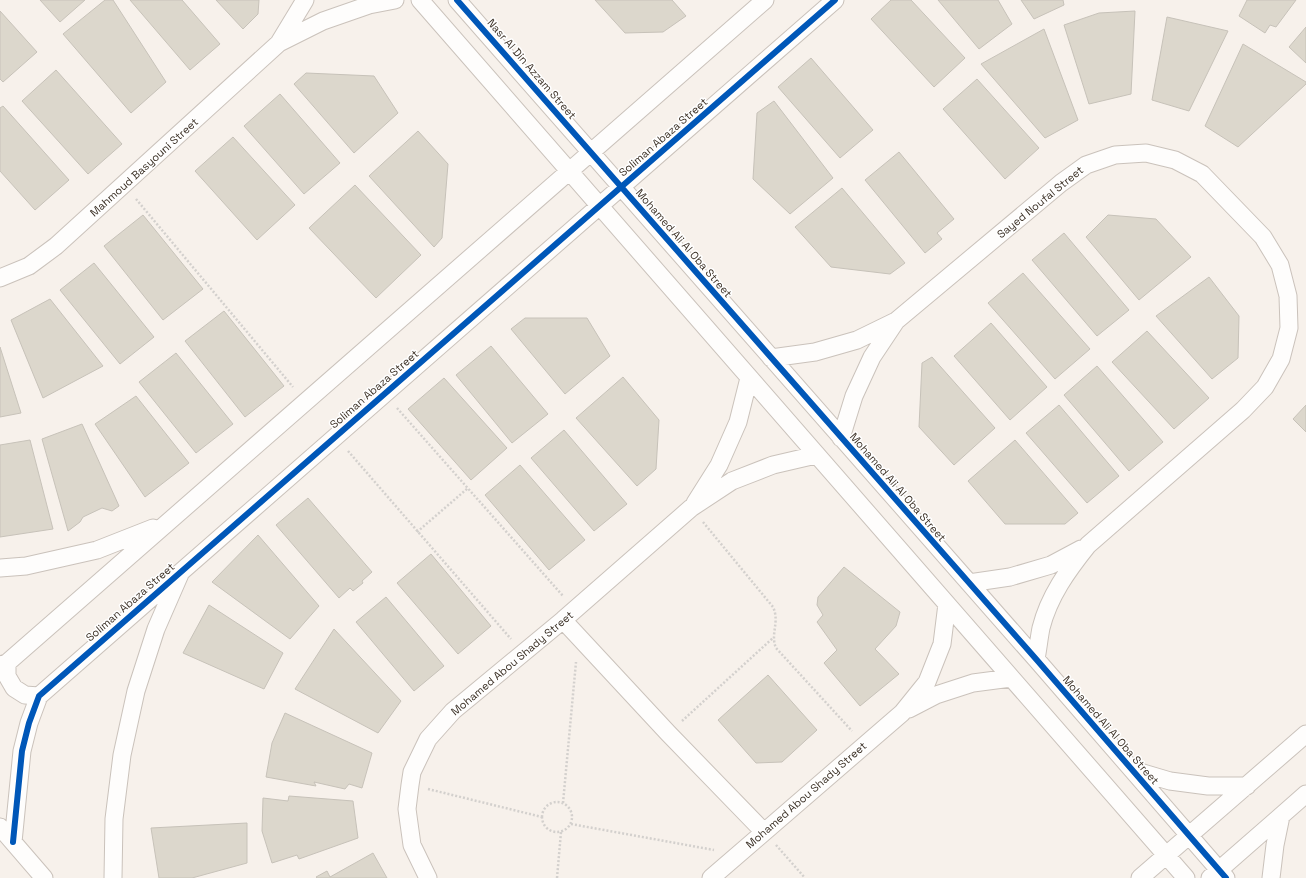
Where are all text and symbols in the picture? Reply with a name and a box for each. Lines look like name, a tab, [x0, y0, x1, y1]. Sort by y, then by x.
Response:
street label: Nasr Al Din Azzam Street	[485, 16, 579, 122]
street label: Soliman Abaza Street	[616, 95, 710, 179]
street label: Mahmoud Basyouni Street	[87, 115, 201, 219]
street label: Sayed Noufal Street	[994, 163, 1086, 241]
street label: Mohamed Ali Al Oba Street	[633, 186, 735, 300]
street label: Soliman Abaza Street	[327, 347, 421, 431]
street label: Mohamed Ali Al Oba Street	[847, 430, 949, 544]
street label: Soliman Abaza Street	[83, 560, 177, 644]
street label: Mohamed Abou Shady Street	[448, 608, 576, 718]
street label: Mohamed Ali Al Oba Street	[1060, 673, 1162, 787]
street label: Mohamed Abou Shady Street	[743, 739, 869, 851]

